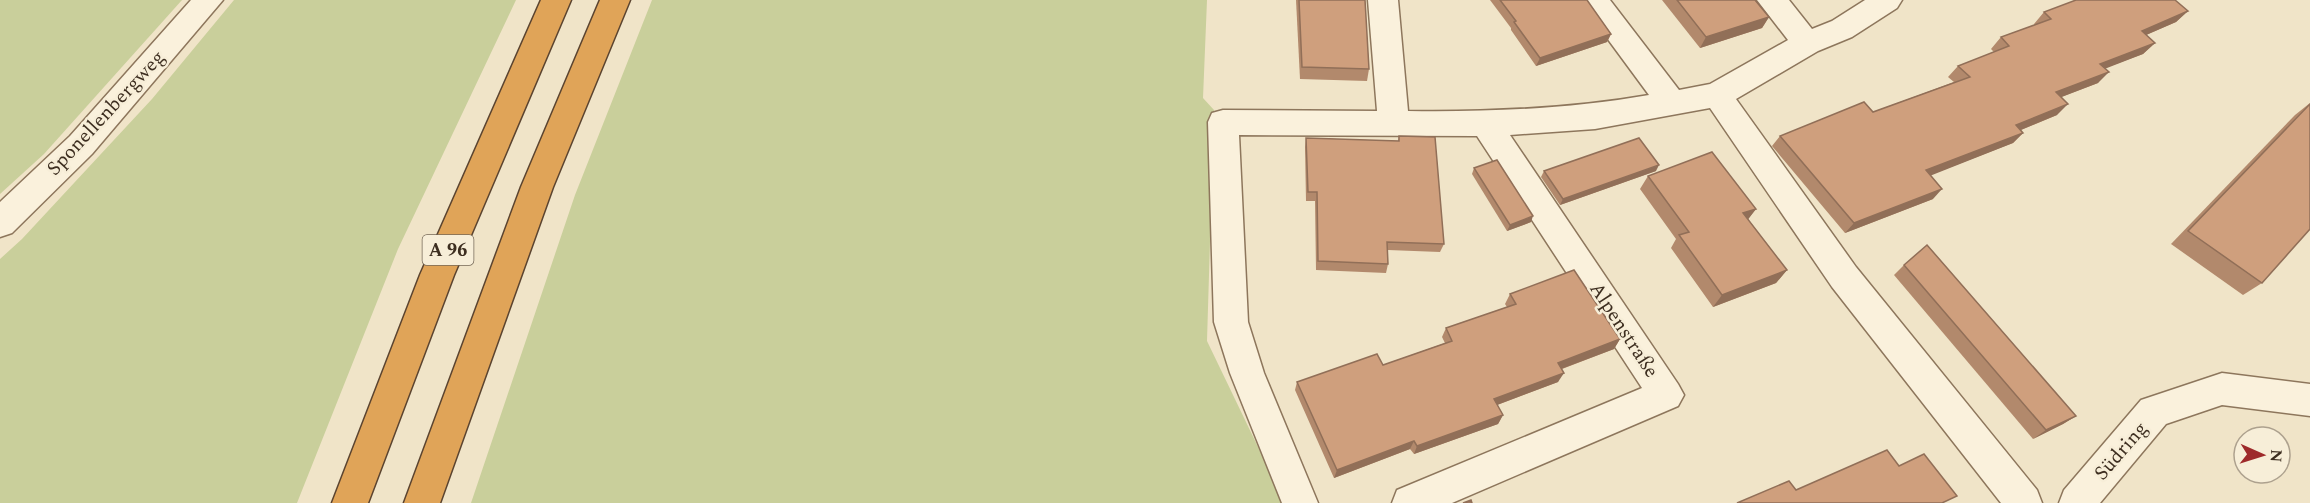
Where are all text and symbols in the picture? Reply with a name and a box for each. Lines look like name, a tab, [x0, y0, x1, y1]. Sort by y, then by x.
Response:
street label: Sponellenbergweg	[40, 43, 172, 183]
road number: A 96	[422, 235, 474, 265]
street label: Alpenstraße	[1582, 276, 1666, 384]
street label: Südring	[2087, 415, 2155, 487]
north arrow	[2232, 425, 2292, 485]
text: N	[2264, 449, 2288, 463]

